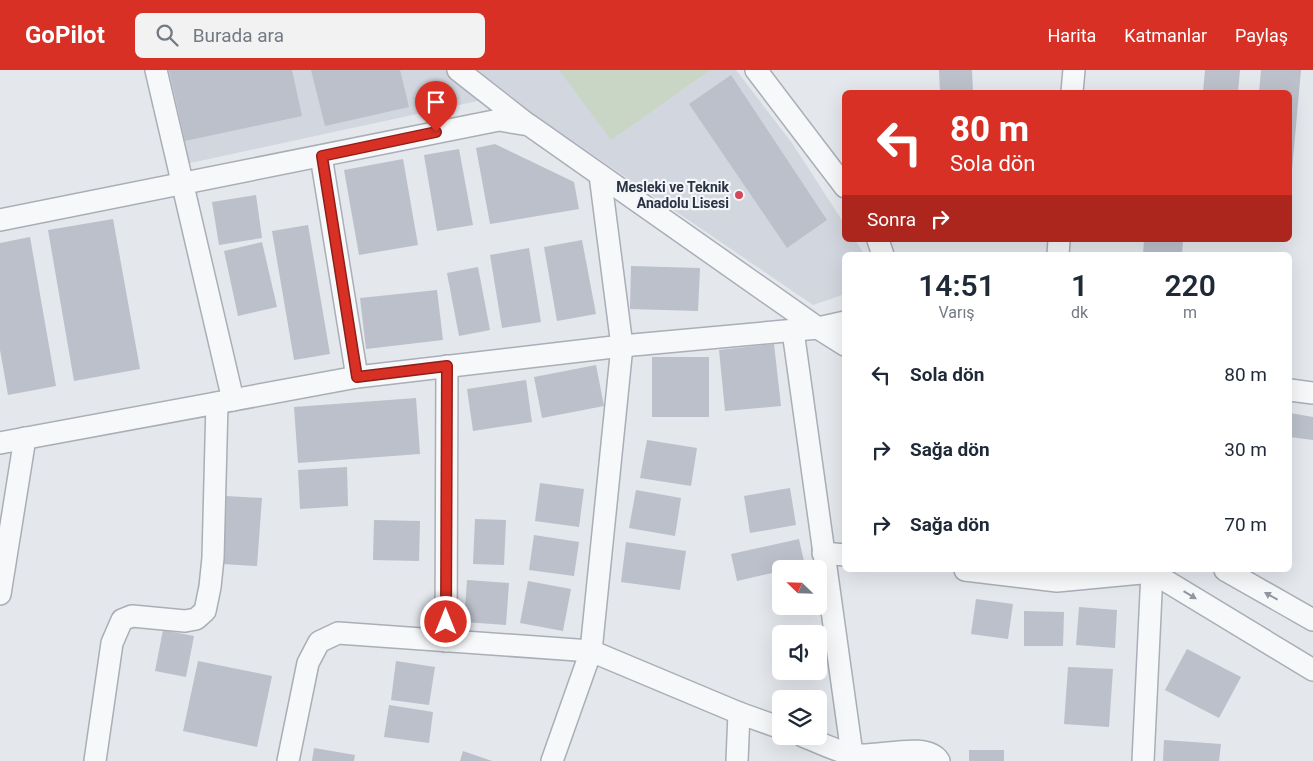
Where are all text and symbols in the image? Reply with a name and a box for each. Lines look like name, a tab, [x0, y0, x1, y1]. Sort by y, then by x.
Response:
search box	[135, 13, 485, 58]
text: GoPilot	[25, 21, 105, 49]
icon: search	[153, 21, 181, 49]
text: Burada ara	[193, 24, 284, 47]
text: Harita	[1048, 25, 1096, 46]
text: Katmanlar	[1124, 25, 1207, 46]
text: Paylaş	[1235, 25, 1288, 46]
pin	[415, 81, 457, 132]
icon: arrive	[422, 88, 450, 116]
text: 80 m	[950, 109, 1029, 150]
icon: left	[867, 110, 932, 175]
text: Sola dön	[950, 151, 1036, 176]
place label: Mesleki ve Teknik Anadolu Lisesi	[616, 179, 730, 211]
marker: Mesleki ve Teknik Anadolu Lisesi	[733, 189, 745, 201]
icon: right	[926, 205, 954, 233]
text: Sonra	[867, 208, 916, 231]
text: 14:51	[918, 268, 995, 303]
text: 1	[1071, 268, 1088, 303]
text: 220	[1164, 268, 1216, 303]
text: Varış	[938, 303, 975, 322]
text: dk	[1071, 303, 1088, 322]
text: m	[1183, 303, 1197, 322]
icon: left	[867, 361, 895, 389]
text: Sola dön	[910, 363, 984, 386]
text: 80 m	[1224, 363, 1267, 386]
icon: right	[867, 436, 895, 464]
text: Sağa dön	[910, 438, 990, 461]
text: 30 m	[1224, 438, 1267, 461]
icon: right	[867, 511, 895, 539]
text: Sağa dön	[910, 513, 990, 536]
text: 70 m	[1224, 513, 1267, 536]
north arrow	[772, 560, 828, 615]
map controls	[772, 560, 827, 745]
one-way arrow	[1183, 591, 1196, 600]
one-way arrow	[1263, 592, 1278, 600]
position arrow	[419, 595, 471, 647]
button: sound	[772, 625, 827, 680]
button: layers	[772, 690, 827, 745]

